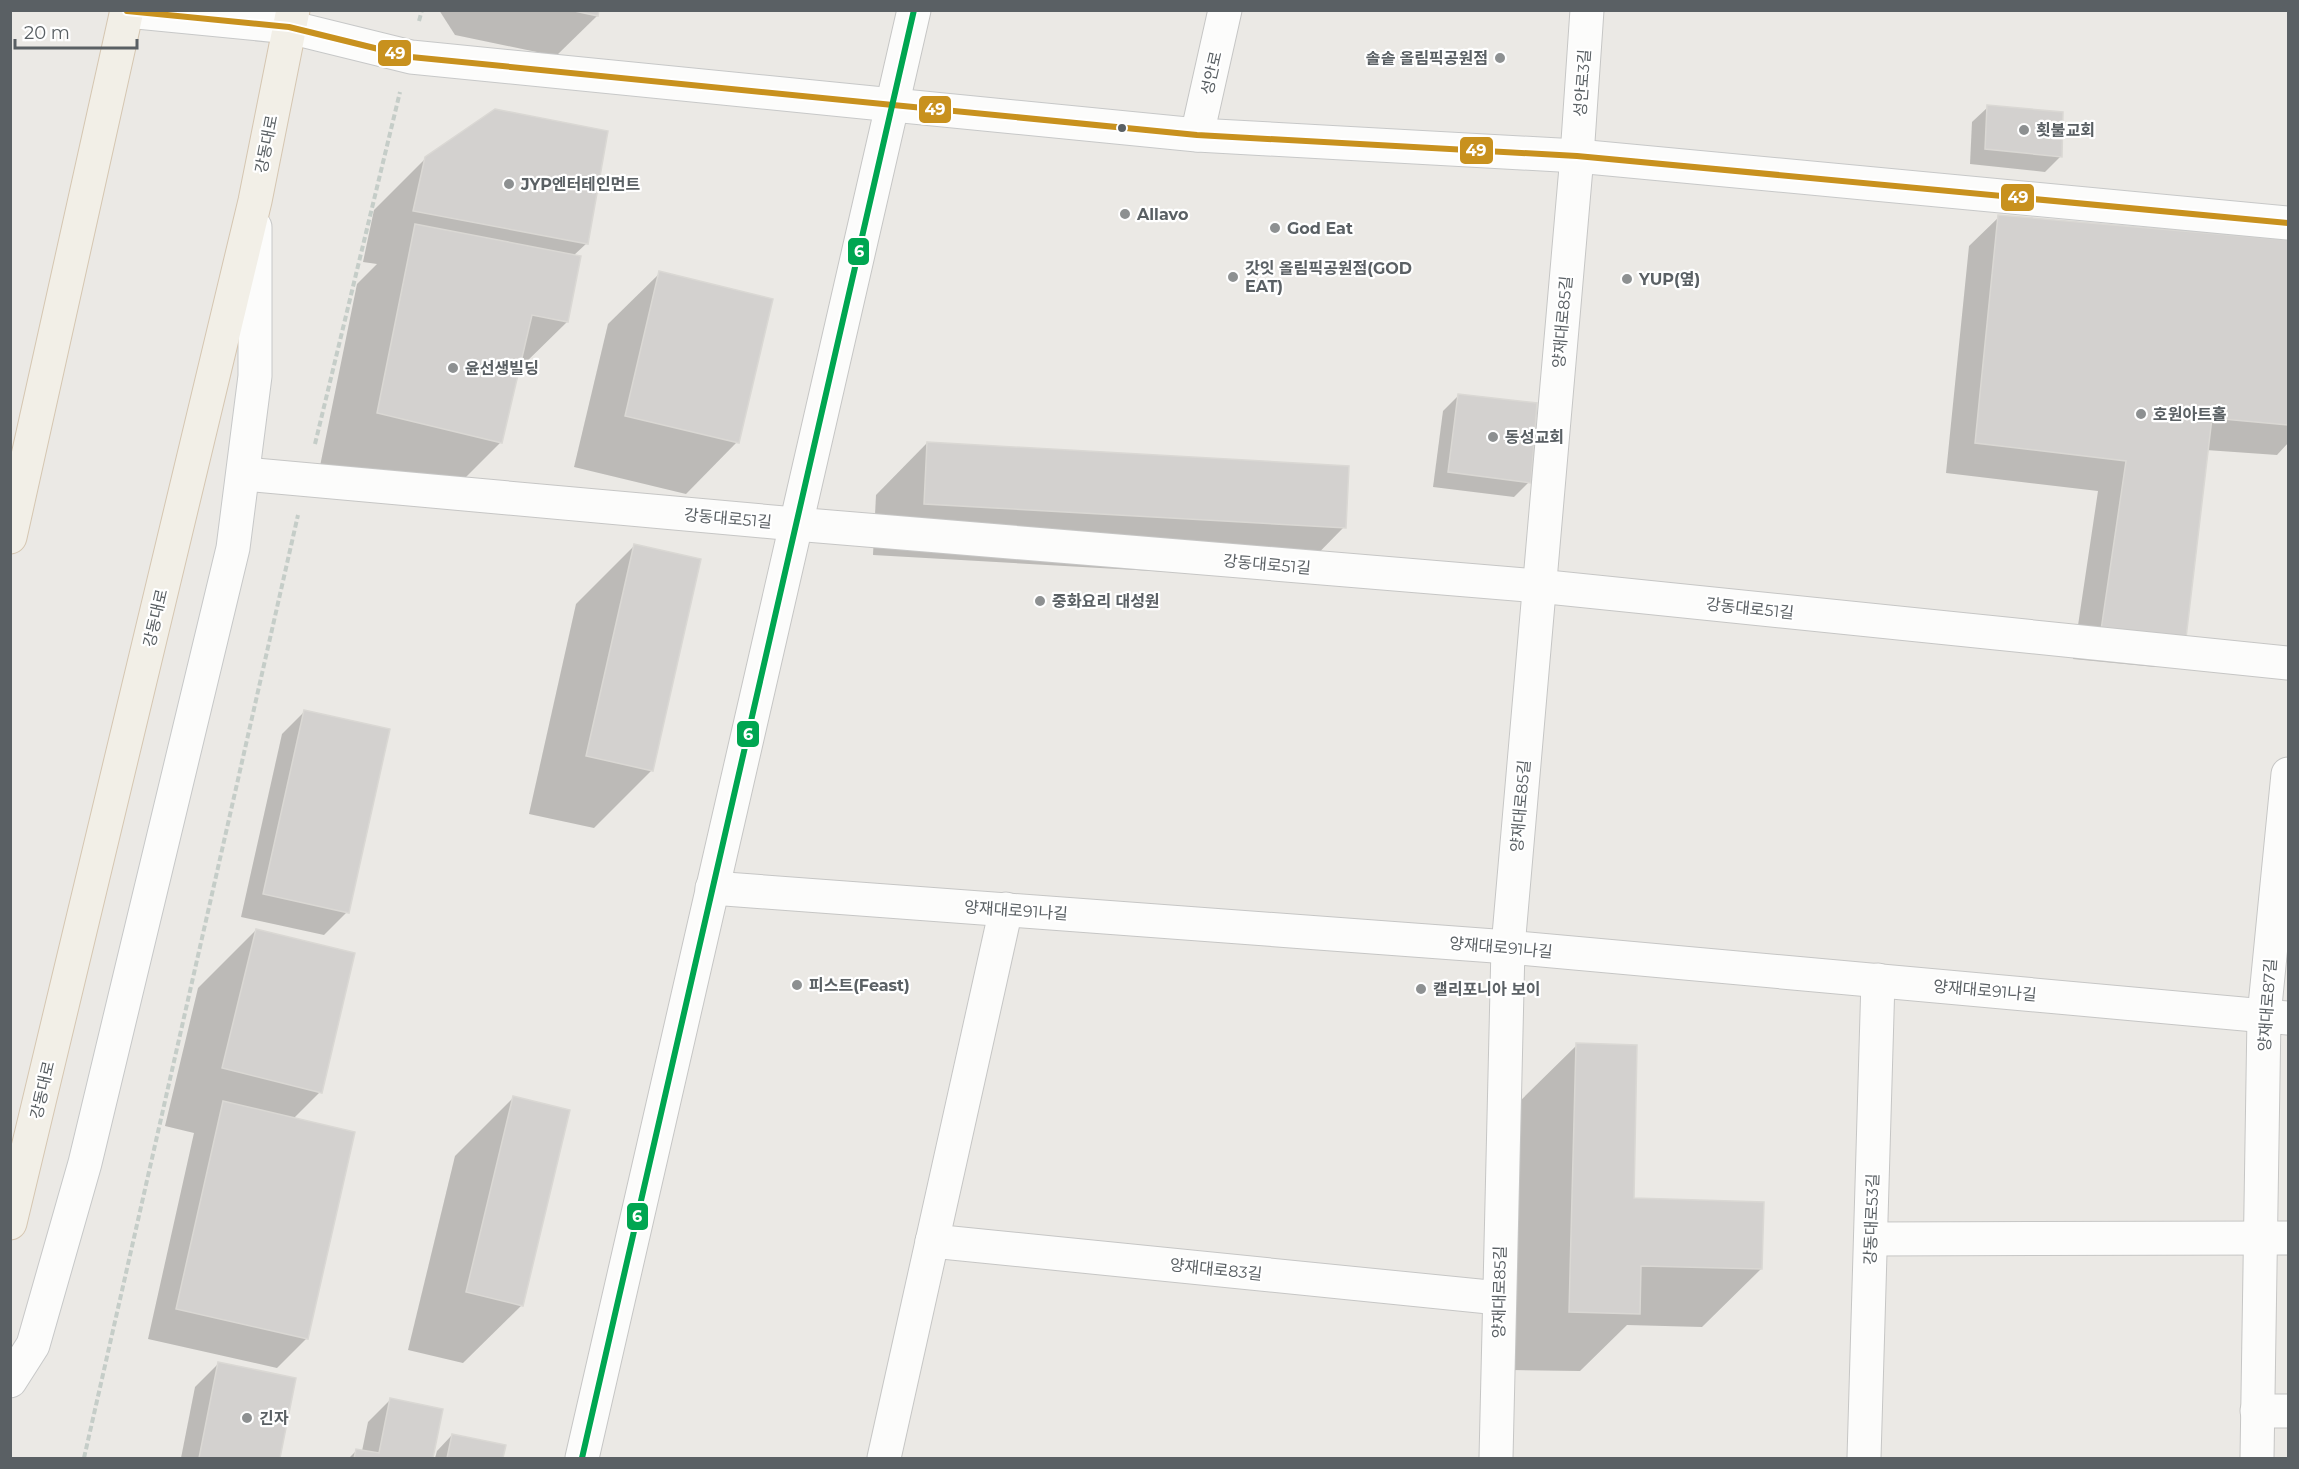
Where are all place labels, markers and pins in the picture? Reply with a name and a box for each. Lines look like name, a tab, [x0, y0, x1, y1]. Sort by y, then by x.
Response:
place label: 솔솥 올림픽공원점	[1366, 49, 1488, 68]
marker: 솔솥 올림픽공원점	[1493, 51, 1507, 65]
place label: 횟불교회	[2036, 121, 2095, 140]
unlabelled marker	[1116, 122, 1128, 134]
marker: 횟불교회	[2017, 123, 2031, 137]
place label: JYP엔터테인먼트	[520, 175, 640, 194]
marker: JYP엔터테인먼트	[502, 177, 516, 191]
place label: Allavo	[1136, 205, 1188, 224]
marker: Allavo	[1118, 207, 1132, 221]
place label: God Eat	[1287, 219, 1353, 238]
marker: God Eat	[1268, 221, 1282, 235]
place label: 갓잇 올림픽공원점(GOD EAT)	[1245, 259, 1412, 296]
marker: 갓잇 올림픽공원점(GOD EAT)	[1226, 270, 1240, 284]
place label: YUP(옆)	[1638, 270, 1700, 289]
marker: YUP(옆)	[1620, 272, 1634, 286]
place label: 윤선생빌딩	[465, 359, 539, 378]
marker: 윤선생빌딩	[446, 361, 460, 375]
place label: 호원아트홀	[2153, 405, 2227, 424]
marker: 호원아트홀	[2134, 407, 2148, 421]
place label: 동성교회	[1505, 428, 1564, 447]
marker: 동성교회	[1486, 430, 1500, 444]
place label: 중화요리 대성원	[1052, 592, 1160, 611]
marker: 중화요리 대성원	[1033, 594, 1047, 608]
place label: 피스트(Feast)	[809, 976, 910, 995]
marker: 피스트(Feast)	[790, 978, 804, 992]
place label: 캘리포니아 보이	[1433, 980, 1541, 999]
marker: 캘리포니아 보이	[1414, 982, 1428, 996]
place label: 긴자	[259, 1409, 289, 1428]
marker: 긴자	[240, 1411, 254, 1425]

